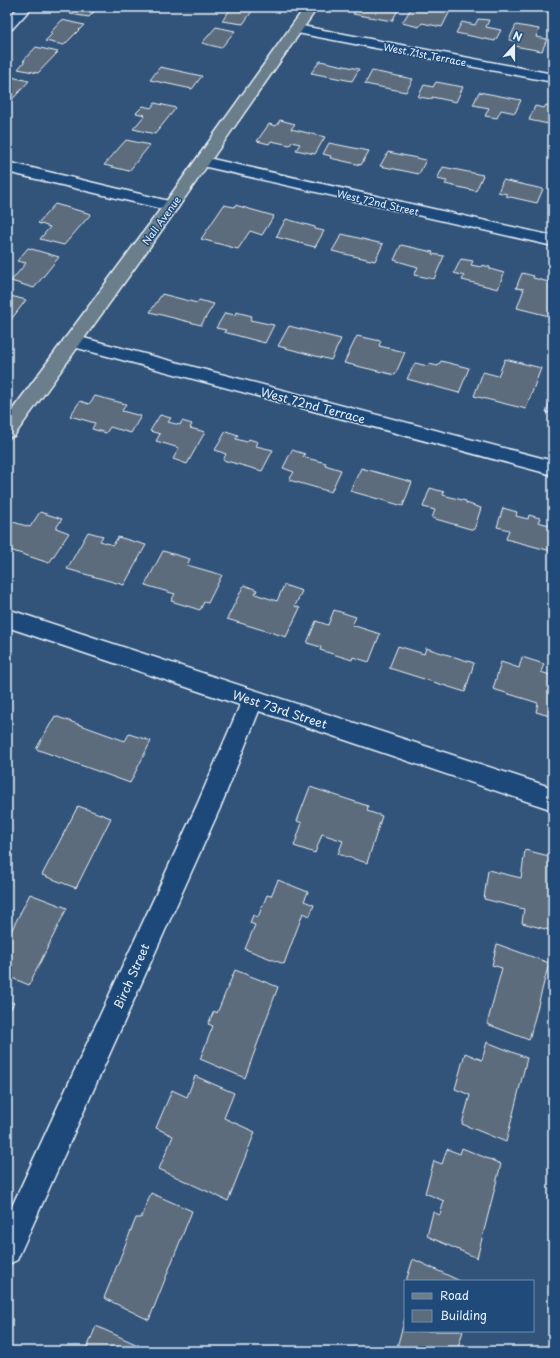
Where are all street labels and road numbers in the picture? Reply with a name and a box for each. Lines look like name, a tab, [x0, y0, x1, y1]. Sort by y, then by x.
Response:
street label: West 71st Terrace	[382, 39, 468, 69]
street label: West 72nd Street	[336, 185, 421, 219]
street label: Nall Avenue	[138, 192, 184, 248]
street label: West 72nd Terrace	[259, 382, 367, 428]
street label: West 73rd Street	[230, 685, 330, 733]
street label: Birch Street	[109, 940, 153, 1012]

